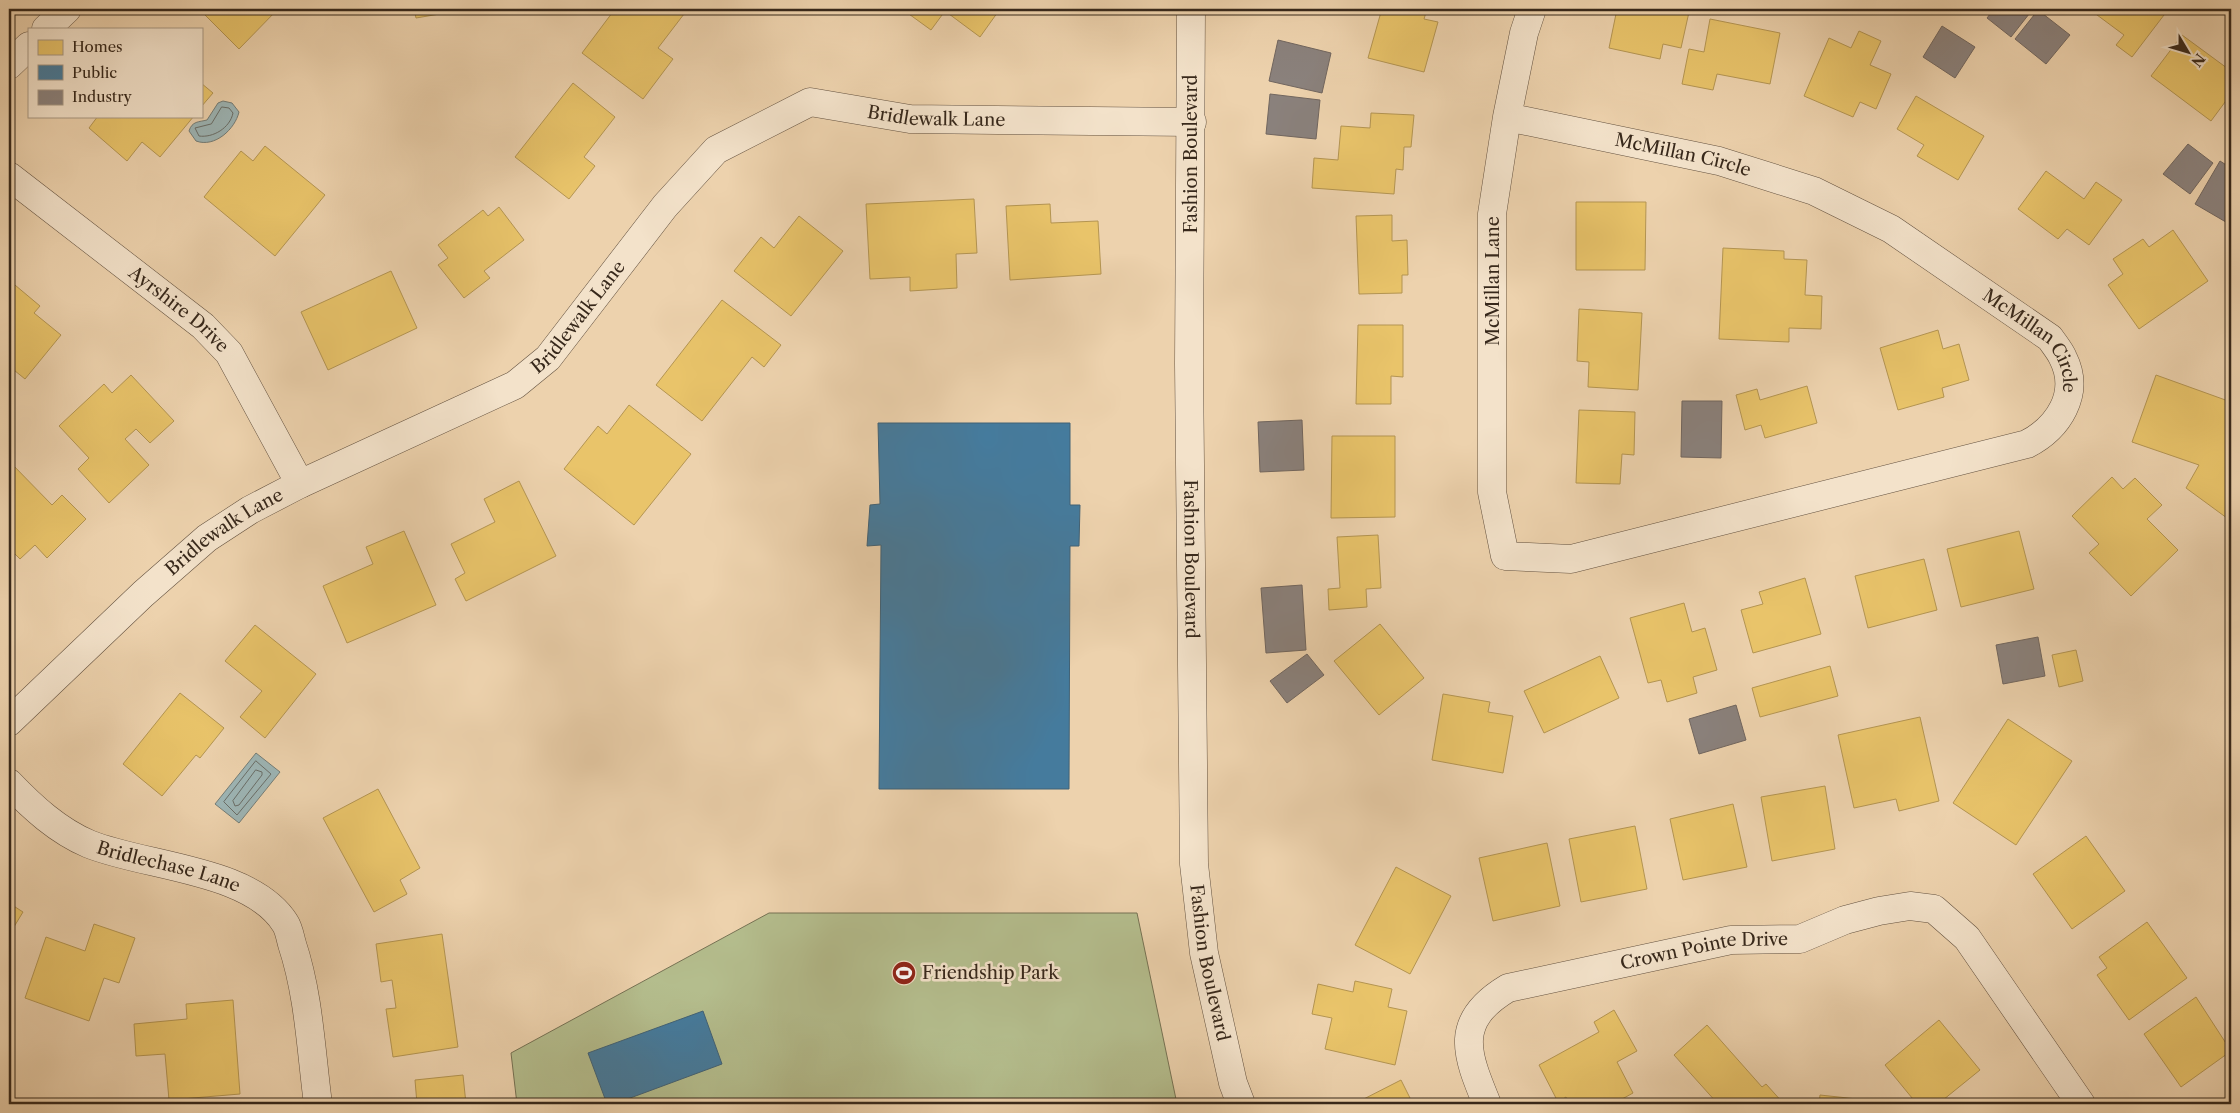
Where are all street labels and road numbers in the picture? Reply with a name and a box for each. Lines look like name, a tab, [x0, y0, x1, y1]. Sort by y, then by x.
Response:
street label: Fashion Boulevard	[1180, 74, 1202, 234]
street label: Bridlewalk Lane	[866, 101, 1005, 131]
street label: McMillan Circle	[1613, 129, 1754, 181]
street label: McMillan Lane	[1482, 216, 1504, 346]
street label: Bridlewalk Lane	[527, 256, 630, 378]
street label: Ayrshire Drive	[124, 261, 233, 357]
street label: McMillan Circle	[1978, 284, 2081, 394]
street label: Fashion Boulevard	[1179, 479, 1203, 639]
street label: Bridlewalk Lane	[161, 484, 287, 580]
street label: Bridlechase Lane	[94, 837, 244, 897]
street label: Fashion Boulevard	[1185, 883, 1234, 1043]
street label: Crown Pointe Drive	[1618, 928, 1788, 975]

